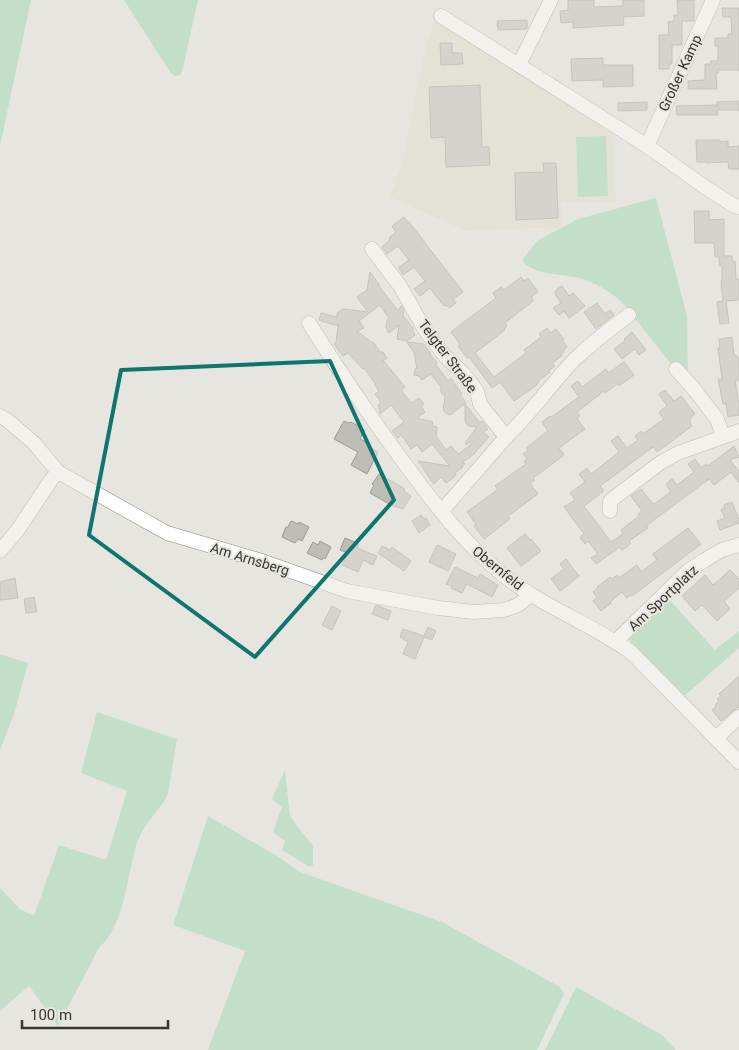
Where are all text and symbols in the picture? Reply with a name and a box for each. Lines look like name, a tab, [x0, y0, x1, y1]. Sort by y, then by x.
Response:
street label: Großer Kamp	[655, 32, 705, 114]
street label: Telgter Straße	[415, 316, 481, 396]
street label: Am Arnsberg	[209, 539, 291, 579]
street label: Obernfeld	[469, 543, 527, 593]
street label: Am Sportplatz	[625, 562, 701, 634]
scale bar	[22, 998, 169, 1030]
text: 100 m	[30, 1006, 72, 1024]

